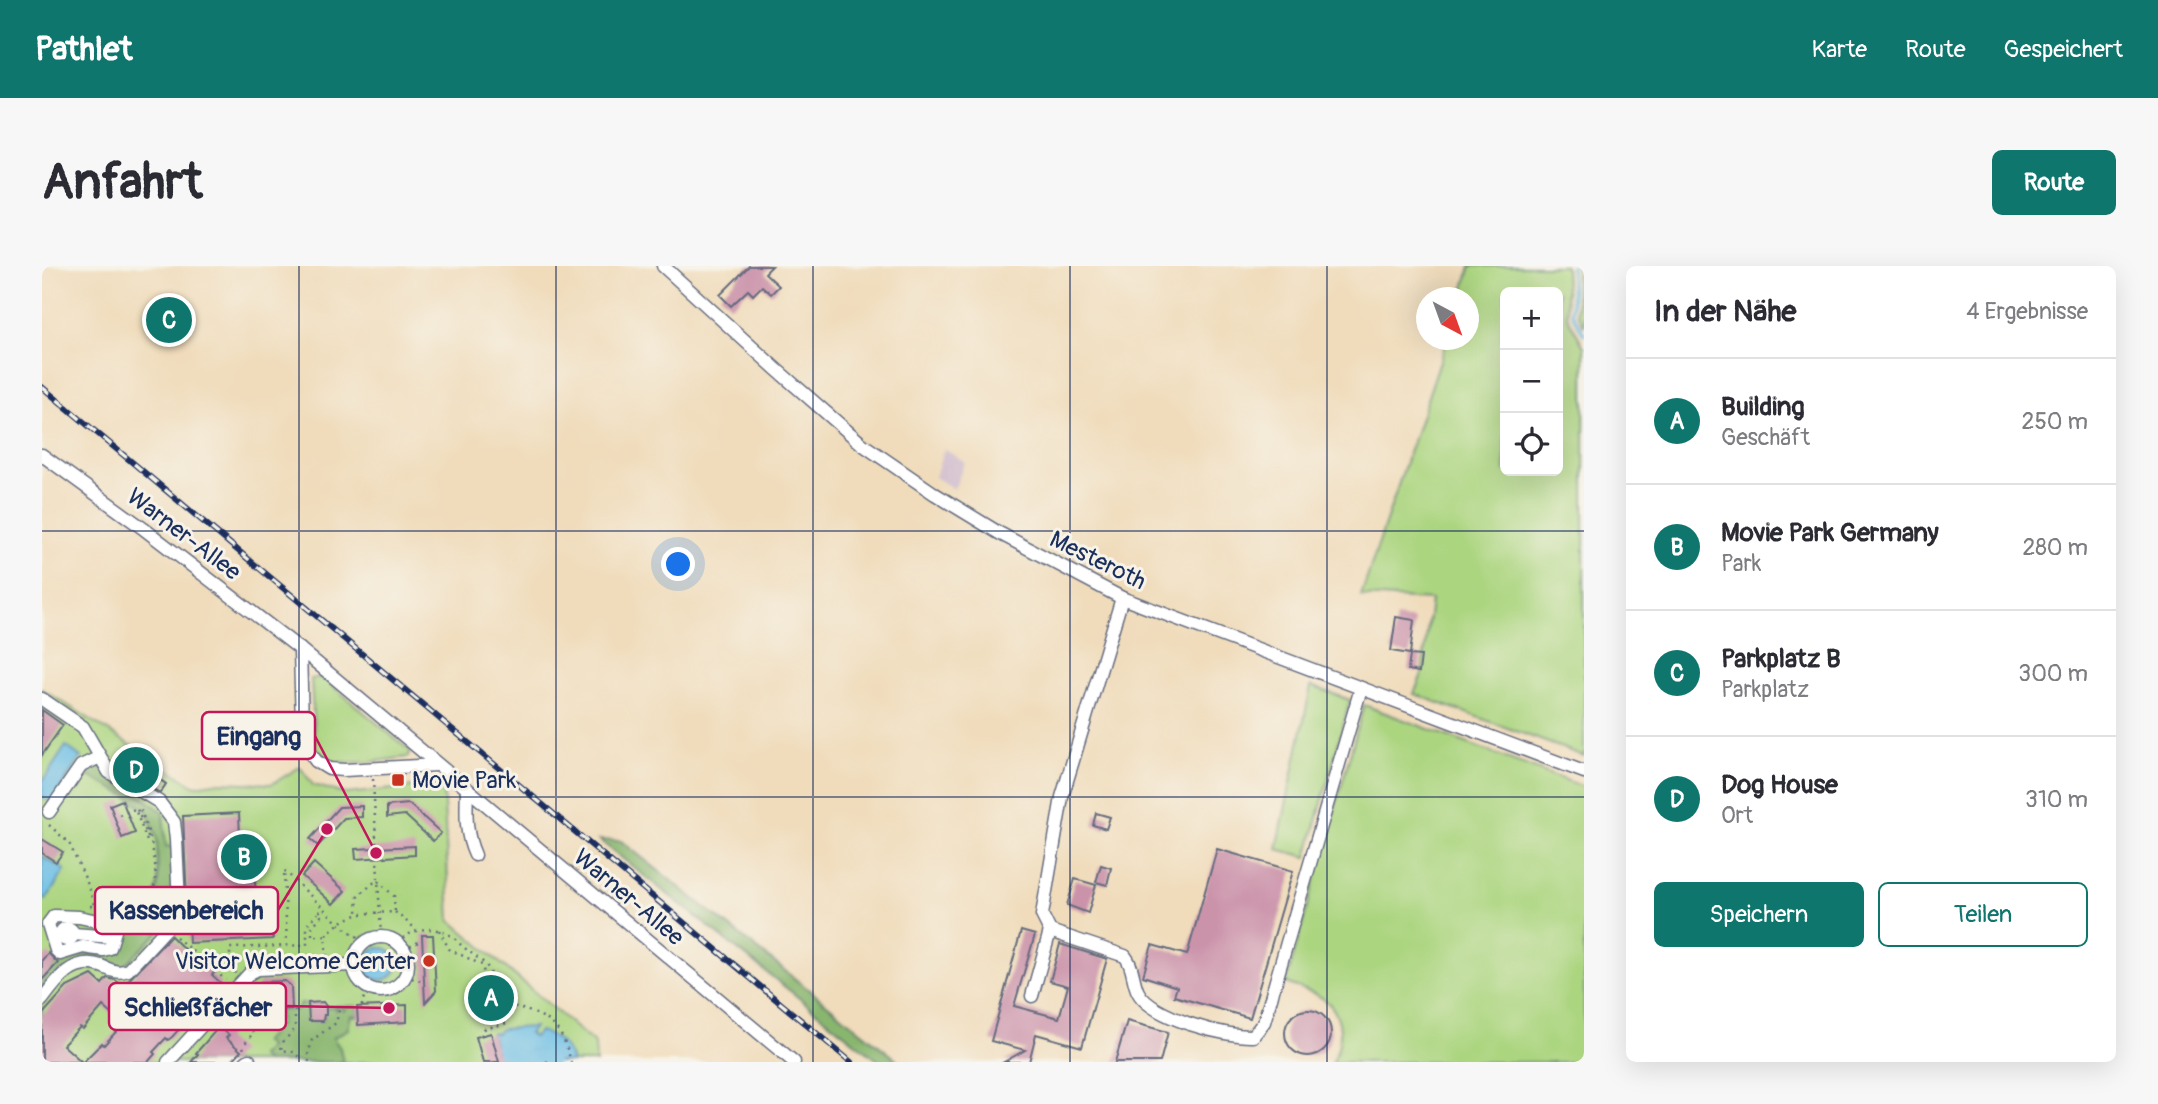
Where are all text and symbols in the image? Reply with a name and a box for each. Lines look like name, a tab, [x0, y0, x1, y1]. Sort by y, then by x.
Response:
text: Pathlet	[35, 29, 132, 70]
text: Karte	[1811, 35, 1867, 64]
text: Route	[1905, 35, 1966, 64]
text: Gespeichert	[2004, 35, 2123, 64]
button: Route	[1992, 150, 2116, 215]
text: Anfahrt	[42, 152, 202, 213]
north arrow	[1416, 287, 1479, 350]
map controls	[1500, 287, 1563, 476]
button: +	[1500, 287, 1563, 350]
text: In der Nähe	[1654, 293, 1796, 330]
pin: C	[146, 294, 192, 346]
text: 4 Ergebnisse	[1966, 297, 2088, 326]
button: −	[1500, 350, 1563, 413]
text: Building	[1721, 391, 1805, 423]
text: A	[1670, 407, 1684, 436]
text: 250 m	[2022, 407, 2088, 436]
button: locate	[1500, 413, 1563, 476]
text: Geschäft	[1721, 423, 1810, 452]
street label: Warner-Allee	[121, 482, 247, 587]
text: Movie Park Germany	[1721, 517, 1939, 549]
street label: Mesteroth	[1045, 525, 1151, 596]
text: B	[1670, 533, 1684, 562]
text: 280 m	[2022, 533, 2088, 562]
your location	[661, 547, 695, 581]
text: Park	[1721, 549, 1761, 578]
text: Parkplatz B	[1721, 643, 1841, 675]
text: C	[1670, 659, 1684, 688]
text: 300 m	[2018, 659, 2088, 688]
text: Parkplatz	[1721, 675, 1809, 704]
callout: Eingang	[202, 712, 315, 759]
text: Eingang	[217, 721, 301, 753]
pin: D	[113, 744, 159, 796]
place label: Movie Park	[412, 766, 516, 795]
text: Dog House	[1721, 769, 1838, 801]
marker: Movie Park	[390, 772, 406, 788]
text: D	[1670, 785, 1684, 814]
text: 310 m	[2025, 785, 2088, 814]
text: Ort	[1721, 801, 1753, 830]
pin: B	[221, 831, 267, 883]
street label: Warner-Allee	[568, 843, 690, 952]
button: Speichern	[1654, 882, 1864, 947]
button: Teilen	[1878, 882, 2088, 947]
callout: Kassenbereich	[95, 887, 278, 934]
text: Kassenbereich	[108, 895, 264, 927]
place label: Visitor Welcome Center	[175, 947, 415, 976]
marker: Visitor Welcome Center	[421, 953, 437, 969]
pin: A	[468, 972, 514, 1024]
callout: Schließfächer	[109, 983, 286, 1030]
text: Schließfächer	[124, 992, 273, 1024]

